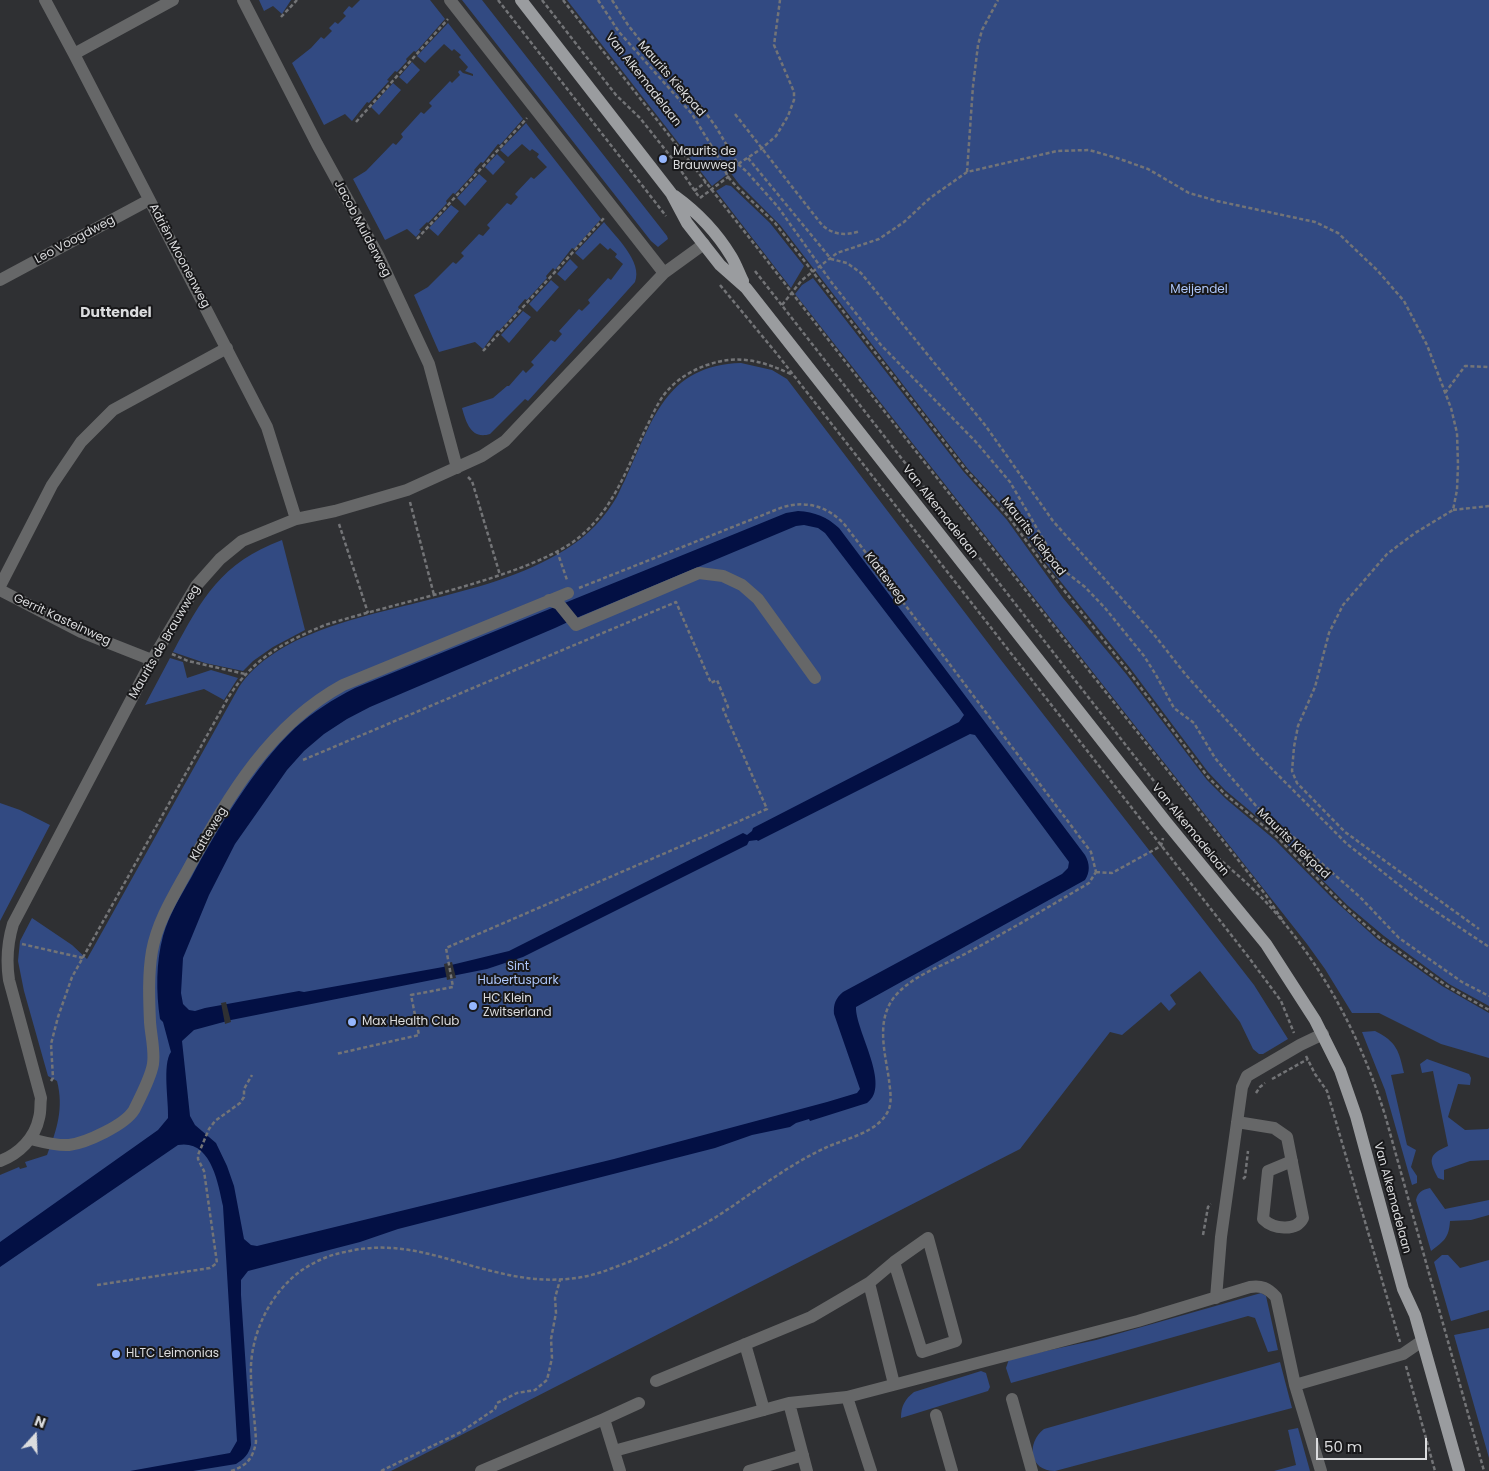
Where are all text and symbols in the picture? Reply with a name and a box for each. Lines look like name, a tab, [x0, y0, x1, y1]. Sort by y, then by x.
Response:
street label: Van Alkemadelaan	[602, 30, 684, 130]
street label: Maurits Kiekpad	[634, 38, 708, 120]
place label: Maurits de Brauwweg	[673, 145, 736, 173]
marker: Maurits de Brauwweg	[657, 153, 669, 165]
street label: Jacob Mulderweg	[330, 178, 394, 280]
street label: Adriën Moonenweg	[145, 201, 213, 311]
street label: Leo Voogdweg	[33, 213, 117, 267]
park label: Meijendel	[1170, 283, 1228, 297]
district label: Duttendel	[80, 305, 152, 321]
street label: Van Alkemadelaan	[899, 462, 981, 562]
street label: Maurits Kiekpad	[998, 495, 1068, 579]
street label: Klatteweg	[861, 550, 909, 606]
street label: Maurits de Brauwweg	[127, 583, 203, 701]
street label: Gerrit Kasteinweg	[11, 591, 113, 649]
street label: Van Alkemadelaan	[1148, 781, 1232, 879]
street label: Klatteweg	[187, 805, 231, 863]
street label: Maurits Kiekpad	[1254, 806, 1332, 882]
park label: Sint Hubertuspark	[477, 960, 559, 988]
place label: HC Klein Zwitserland	[483, 992, 552, 1020]
marker: HC Klein Zwitserland	[467, 1000, 479, 1012]
place label: Max Health Club	[362, 1015, 459, 1029]
marker: Max Health Club	[346, 1016, 358, 1028]
street label: Van Alkemadelaan	[1370, 1141, 1414, 1255]
place label: HLTC Leimonias	[126, 1347, 219, 1361]
marker: HLTC Leimonias	[110, 1348, 122, 1360]
north arrow	[10, 1411, 60, 1461]
text: N	[32, 1411, 48, 1433]
scale bar	[1319, 1428, 1430, 1460]
text: 50 m	[1324, 1436, 1362, 1457]

